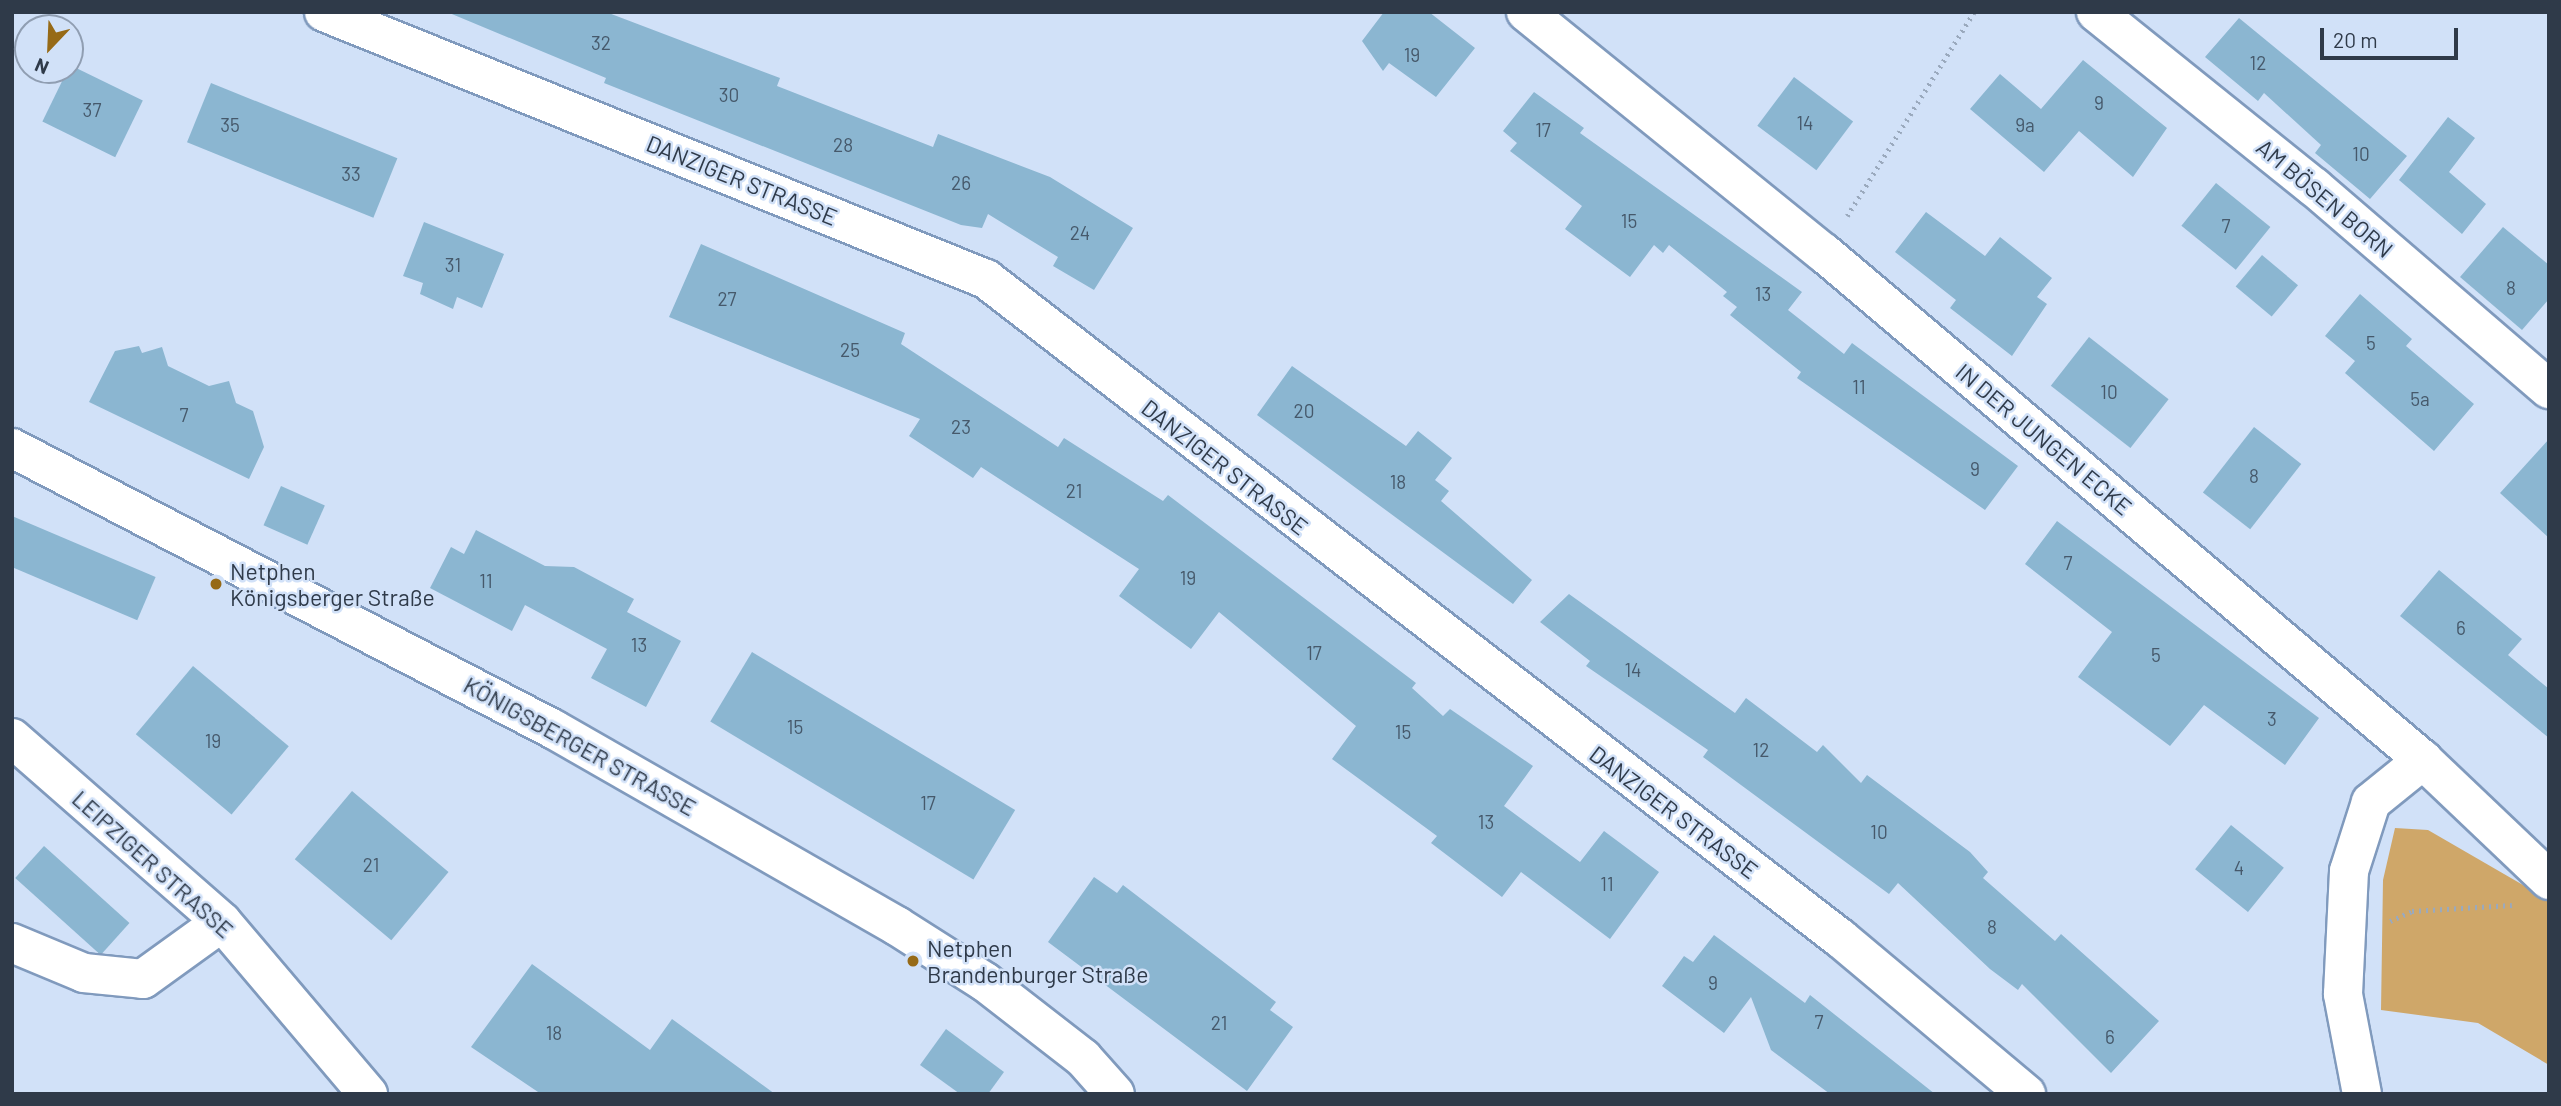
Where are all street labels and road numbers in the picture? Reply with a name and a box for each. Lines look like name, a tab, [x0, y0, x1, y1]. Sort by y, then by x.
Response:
street label: DANZIGER STRASSE	[643, 129, 841, 231]
street label: AM BÖSEN BORN	[2251, 133, 2399, 263]
street label: IN DER JUNGEN ECKE	[1951, 358, 2137, 520]
street label: DANZIGER STRASSE	[1136, 394, 1314, 540]
street label: KÖNIGSBERGER STRASSE	[459, 671, 701, 821]
street label: DANZIGER STRASSE	[1584, 740, 1764, 884]
street label: LEIPZIGER STRASSE	[67, 785, 239, 943]

